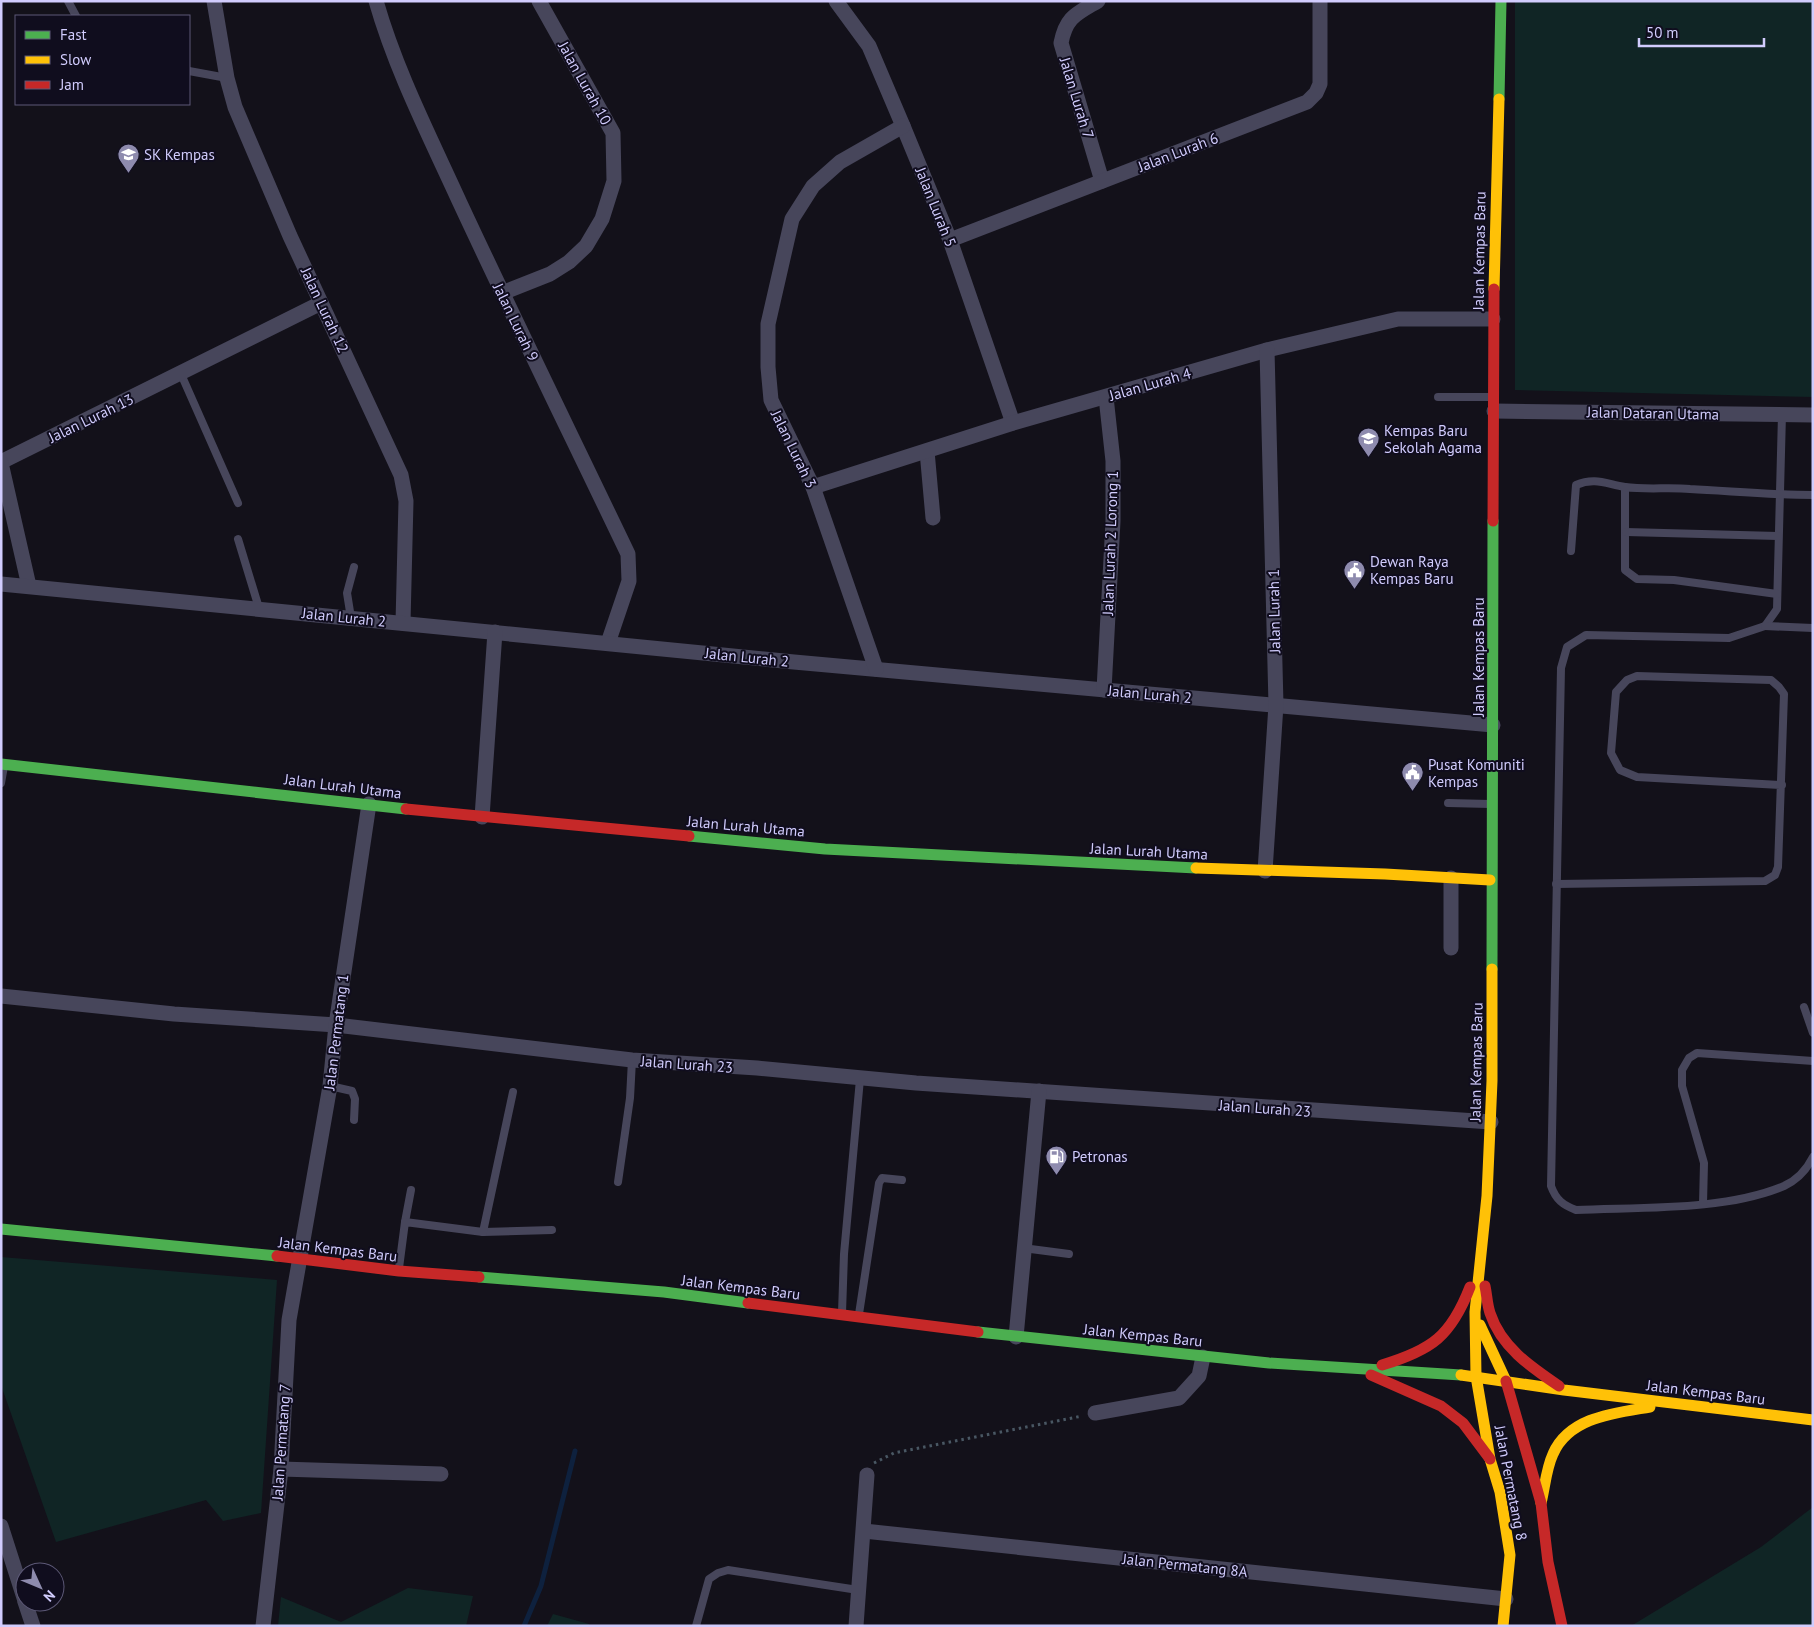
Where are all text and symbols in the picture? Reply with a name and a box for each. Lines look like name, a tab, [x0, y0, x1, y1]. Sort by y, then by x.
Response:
legend	[15, 15, 190, 105]
scale bar	[1639, 15, 1764, 47]
text: 50 m	[1646, 23, 1679, 42]
text: Fast	[60, 25, 87, 44]
street label: Jalan Lurah 10	[554, 37, 616, 128]
text: Slow	[60, 50, 91, 69]
street label: Jalan Lurah 7	[1055, 54, 1098, 141]
text: Jam	[59, 75, 84, 94]
street label: Jalan Lurah 6	[1134, 128, 1221, 176]
school or university icon: SK Kempas	[116, 142, 140, 173]
place label: SK Kempas	[144, 145, 215, 164]
street label: Jalan Lurah 5	[911, 163, 961, 250]
street label: Jalan Kempas Baru	[1468, 191, 1490, 312]
street label: Jalan Lurah 12	[296, 263, 353, 356]
street label: Jalan Lurah 9	[489, 279, 543, 364]
street label: Jalan Lurah 4	[1106, 363, 1193, 405]
street label: Jalan Lurah 13	[44, 389, 137, 447]
street label: Jalan Dataran Utama	[1586, 402, 1719, 424]
street label: Jalan Lurah 3	[767, 406, 821, 491]
place label: Kempas Baru Sekolah Agama	[1384, 421, 1482, 457]
school or university icon: Kempas Baru Sekolah Agama	[1356, 427, 1380, 458]
street label: Jalan Lurah 2 Lorong 1	[1098, 470, 1122, 617]
place label: Dewan Raya Kempas Baru	[1370, 552, 1454, 588]
public building icon: Dewan Raya Kempas Baru	[1342, 558, 1366, 589]
street label: Jalan Lurah 1	[1264, 569, 1284, 654]
street label: Jalan Kempas Baru	[1469, 597, 1488, 718]
street label: Jalan Lurah 2	[300, 603, 387, 631]
street label: Jalan Lurah 2	[703, 643, 790, 671]
street label: Jalan Lurah 2	[1106, 681, 1193, 707]
place label: Pusat Komuniti Kempas	[1428, 755, 1525, 791]
public building icon: Pusat Komuniti Kempas	[1400, 761, 1424, 792]
street label: Jalan Lurah Utama	[282, 769, 403, 803]
street label: Jalan Lurah Utama	[685, 811, 806, 841]
street label: Jalan Lurah Utama	[1089, 838, 1208, 864]
street label: Jalan Permatang 1	[319, 973, 353, 1092]
street label: Jalan Kempas Baru	[1465, 1002, 1487, 1123]
street label: Jalan Lurah 23	[639, 1051, 734, 1077]
street label: Jalan Lurah 23	[1217, 1095, 1312, 1121]
fuel station icon: Petronas	[1044, 1144, 1068, 1175]
place label: Petronas	[1072, 1147, 1128, 1166]
street label: Jalan Kempas Baru	[277, 1232, 398, 1266]
street label: Jalan Kempas Baru	[680, 1270, 801, 1304]
street label: Jalan Kempas Baru	[1082, 1319, 1203, 1351]
street label: Jalan Kempas Baru	[1645, 1375, 1766, 1409]
street label: Jalan Permatang 7	[267, 1383, 295, 1502]
street label: Jalan Permatang 8	[1490, 1423, 1531, 1542]
street label: Jalan Permatang 8A	[1120, 1549, 1249, 1581]
north arrow	[15, 1562, 65, 1612]
text: N	[40, 1586, 59, 1606]

